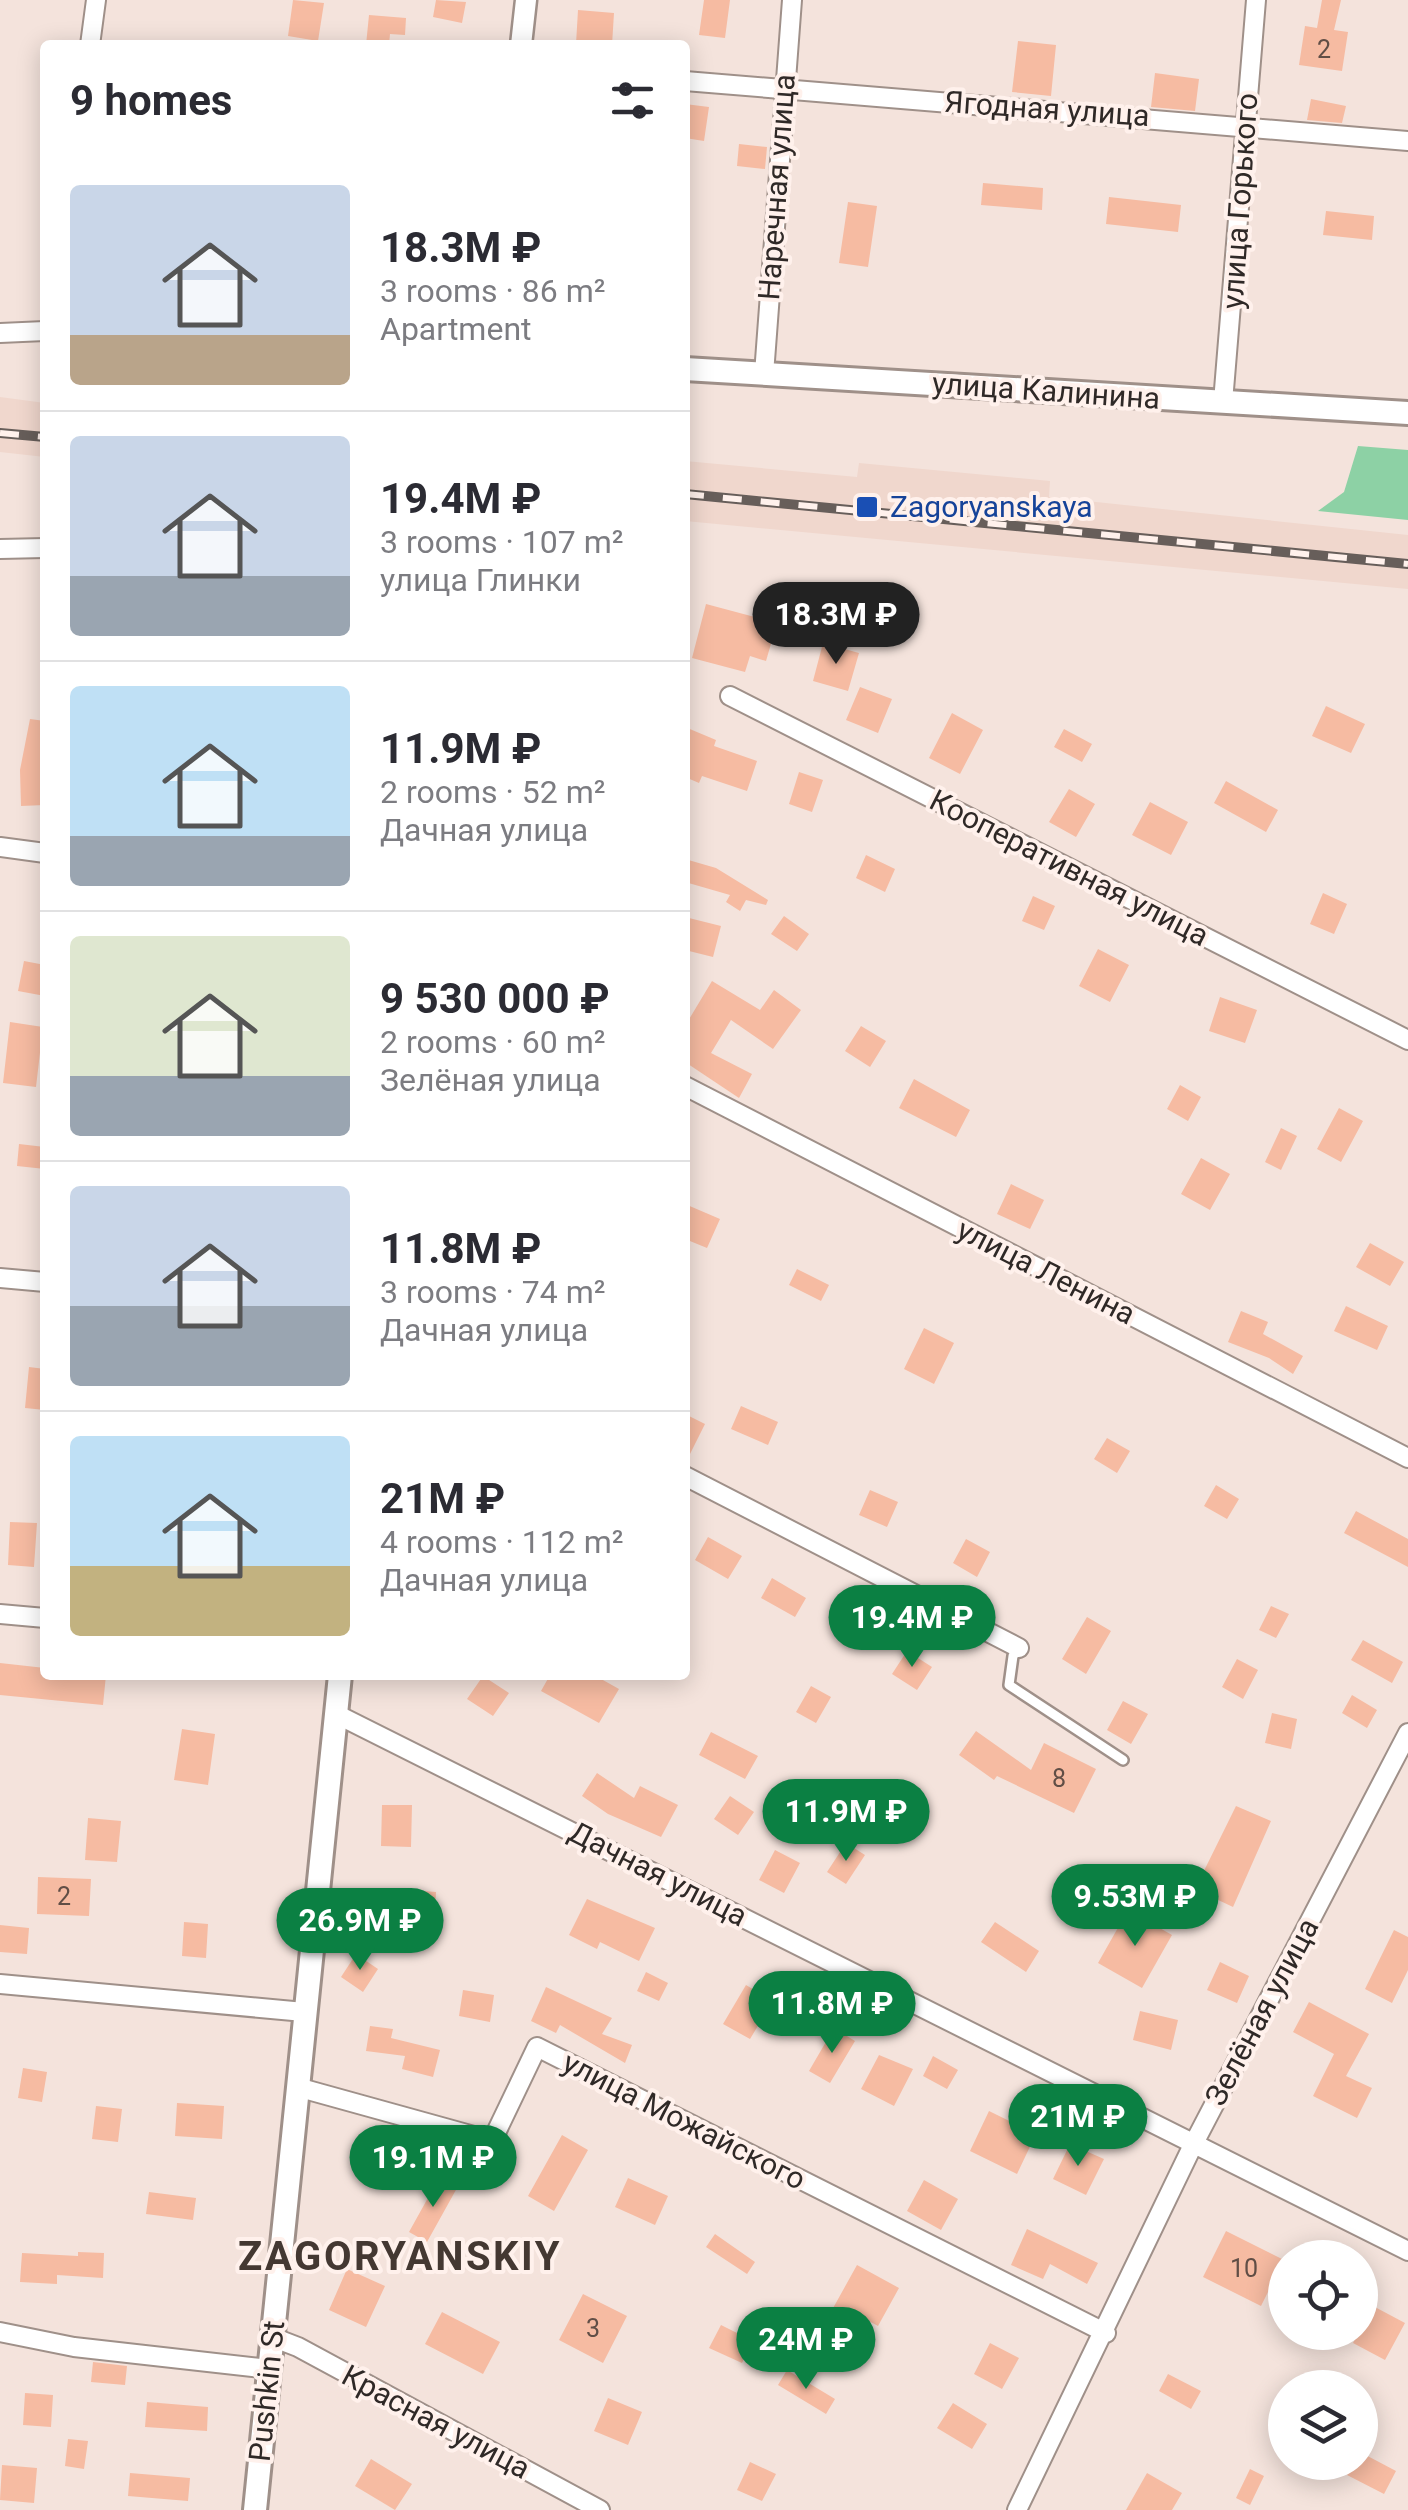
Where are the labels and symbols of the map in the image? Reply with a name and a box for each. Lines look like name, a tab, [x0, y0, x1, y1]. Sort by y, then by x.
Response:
house number: 2	[1317, 35, 1331, 64]
street label: Наречная улица	[751, 73, 802, 301]
street label: Ягодная улица	[943, 84, 1151, 133]
street label: улица Горького	[1214, 92, 1265, 310]
street label: улица Калинина	[931, 365, 1161, 416]
place label: Zagoryanskaya	[890, 489, 1093, 524]
marker: Zagoryanskaya	[854, 494, 880, 520]
pin: 18.3M ₽	[744, 582, 928, 667]
street label: Кооперативная улица	[924, 782, 1214, 953]
street label: улица Ленина	[951, 1212, 1141, 1331]
pin: 19.4M ₽	[820, 1585, 1004, 1670]
house number: 8	[1052, 1764, 1066, 1793]
pin: 11.9M ₽	[754, 1779, 938, 1864]
street label: Дачная улица	[563, 1814, 753, 1933]
pin: 9.53M ₽	[1043, 1864, 1227, 1949]
house number: 2	[57, 1882, 71, 1911]
pin: 26.9M ₽	[268, 1888, 452, 1973]
street label: Зелёная улица	[1198, 1912, 1326, 2111]
pin: 11.8M ₽	[740, 1971, 924, 2056]
street label: улица Можайского	[557, 2044, 811, 2197]
pin: 21M ₽	[1008, 2084, 1148, 2169]
pin: 19.1M ₽	[341, 2125, 525, 2210]
district label: ZAGORYANSKIY	[238, 2233, 562, 2280]
house number: 10	[1230, 2254, 1258, 2283]
pin: 24M ₽	[736, 2307, 876, 2392]
house number: 3	[586, 2314, 600, 2343]
street label: Pushkin St	[242, 2319, 291, 2463]
street label: Красная улица	[336, 2357, 536, 2486]

